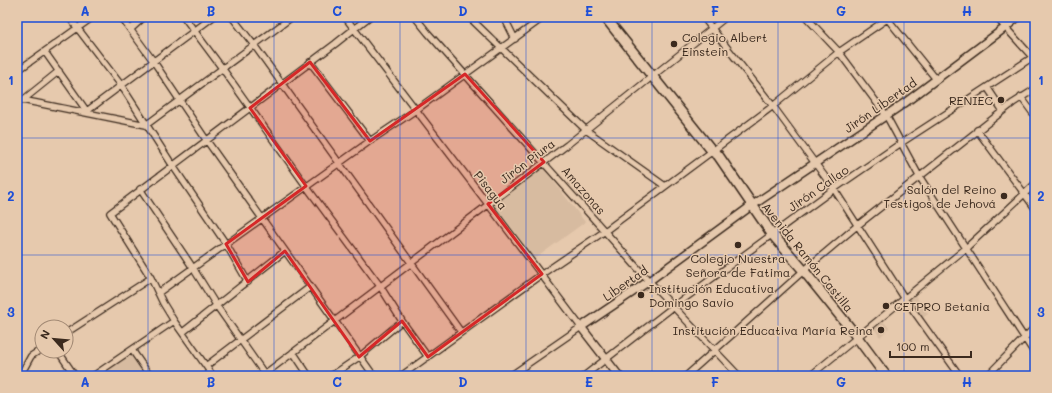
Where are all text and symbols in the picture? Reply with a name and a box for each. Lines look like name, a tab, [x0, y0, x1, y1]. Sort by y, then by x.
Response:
text: A	[80, 2, 90, 19]
text: B	[207, 2, 216, 19]
text: C	[332, 2, 342, 19]
text: D	[458, 2, 468, 19]
text: E	[585, 2, 593, 19]
text: F	[711, 2, 719, 19]
text: G	[836, 2, 846, 19]
text: H	[962, 2, 972, 19]
place label: Colegio Albert Einstein	[682, 29, 767, 59]
marker: Colegio Albert Einstein	[669, 39, 679, 49]
text: 1	[8, 71, 14, 88]
text: 1	[1038, 71, 1044, 88]
street label: Jirón Libertad	[840, 74, 920, 136]
place label: RENIEC	[949, 92, 993, 108]
marker: RENIEC	[996, 95, 1006, 105]
street label: Jirón Piura	[496, 135, 558, 187]
street label: Jirón Callao	[785, 161, 851, 215]
street label: Amazonas	[559, 162, 610, 218]
street label: Pisagua	[471, 167, 511, 213]
place label: Salón del Reino Testigos de Jehová	[883, 181, 996, 211]
text: 2	[7, 187, 15, 204]
text: 2	[1037, 187, 1045, 204]
marker: Salón del Reino Testigos de Jehová	[999, 191, 1009, 201]
street label: Avenida Ramón Castilla	[759, 199, 857, 315]
marker: Colegio Nuestra Señora de Fatima	[733, 240, 743, 250]
place label: Colegio Nuestra Señora de Fatima	[686, 250, 790, 280]
street label: Libertad	[599, 261, 651, 304]
place label: Institución Educativa Domingo Savio	[649, 280, 774, 310]
marker: Institución Educativa Domingo Savio	[636, 290, 646, 300]
place label: CETPRO Betania	[894, 298, 990, 314]
marker: CETPRO Betania	[881, 301, 891, 311]
text: 3	[7, 303, 15, 320]
text: 3	[1037, 303, 1045, 320]
north arrow	[34, 319, 74, 359]
place label: Institución Educativa María Reina	[673, 322, 873, 338]
marker: Institución Educativa María Reina	[876, 325, 886, 335]
text: N	[36, 327, 53, 341]
scale bar	[890, 333, 971, 359]
text: 100 m	[896, 338, 930, 354]
text: A	[80, 373, 90, 390]
text: B	[207, 373, 216, 390]
text: C	[332, 373, 342, 390]
text: D	[458, 373, 468, 390]
text: E	[585, 373, 593, 390]
text: F	[711, 373, 719, 390]
text: G	[836, 373, 846, 390]
text: H	[962, 373, 972, 390]

